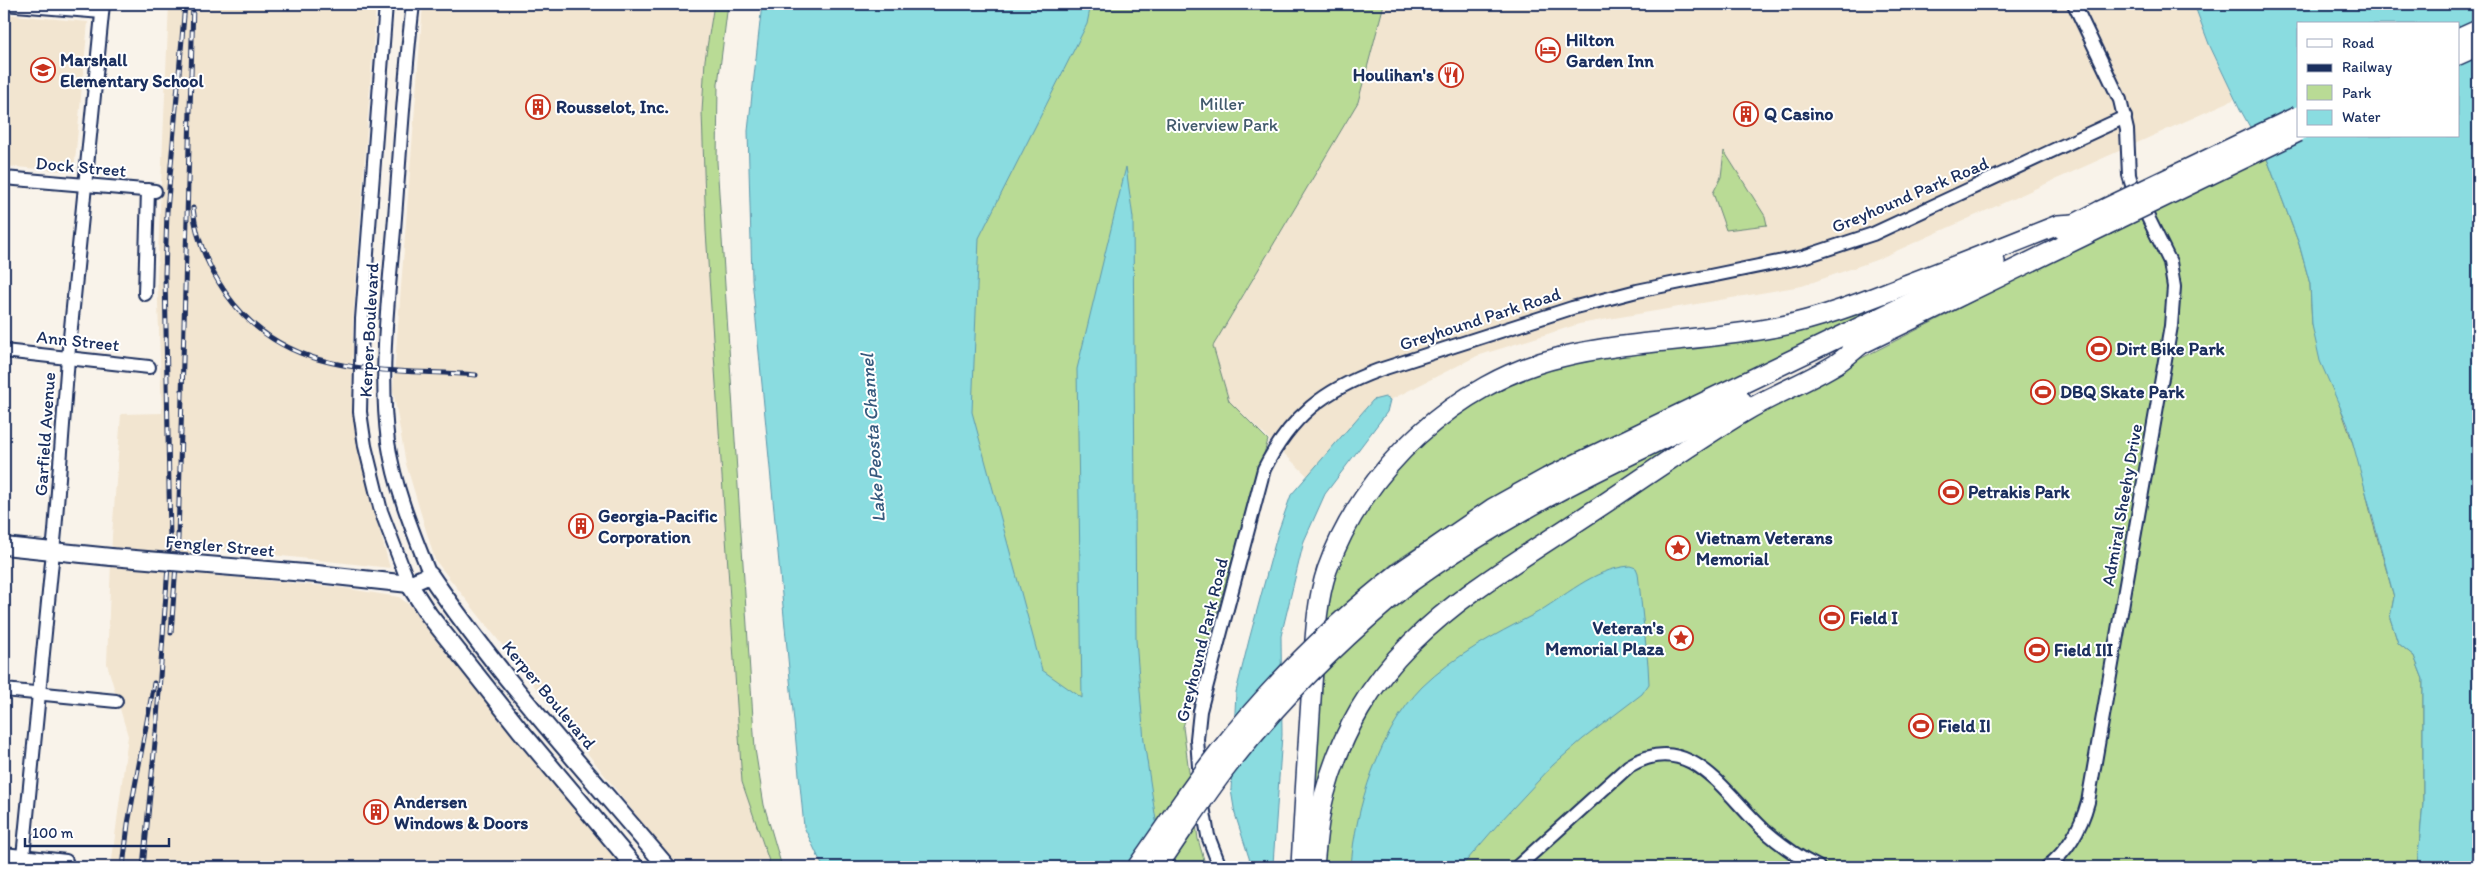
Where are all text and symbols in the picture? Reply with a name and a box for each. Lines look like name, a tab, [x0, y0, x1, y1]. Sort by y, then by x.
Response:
legend	[2297, 22, 2460, 138]
place label: Hilton Garden Inn	[1566, 29, 1654, 72]
text: Road	[2342, 34, 2375, 52]
hotel icon: Hilton Garden Inn	[1535, 37, 1561, 63]
place label: Marshall Elementary School	[60, 49, 204, 92]
school or university icon: Marshall Elementary School	[30, 57, 56, 83]
text: Railway	[2342, 58, 2392, 76]
restaurant icon: Houlihan's	[1438, 62, 1464, 88]
place label: Houlihan's	[1353, 64, 1434, 86]
text: Park	[2342, 84, 2372, 102]
park label: Miller Riverview Park	[1166, 93, 1279, 136]
building icon: Rousselot, Inc.	[525, 94, 551, 120]
place label: Rousselot, Inc.	[556, 96, 669, 118]
building icon: Q Casino	[1733, 101, 1759, 127]
place label: Q Casino	[1764, 103, 1833, 125]
text: Water	[2342, 108, 2381, 126]
street label: Dock Street	[35, 152, 127, 182]
street label: Greyhound Park Road	[1828, 152, 1992, 238]
street label: Kerper Boulevard	[354, 262, 384, 398]
street label: Greyhound Park Road	[1397, 282, 1564, 355]
street label: Ann Street	[35, 326, 121, 356]
sports icon: Dirt Bike Park	[2086, 336, 2112, 362]
place label: Dirt Bike Park	[2116, 338, 2226, 360]
water label: Lake Peosta Channel	[855, 351, 890, 523]
street label: Garfield Avenue	[30, 371, 60, 497]
sports icon: DBQ Skate Park	[2030, 379, 2056, 405]
place label: DBQ Skate Park	[2060, 381, 2185, 403]
street label: Admiral Sheehy Drive	[2097, 422, 2147, 588]
sports icon: Petrakis Park	[1938, 479, 1964, 505]
place label: Petrakis Park	[1968, 481, 2071, 503]
place label: Georgia-Pacific Corporation	[598, 505, 718, 548]
building icon: Georgia-Pacific Corporation	[568, 513, 594, 539]
place label: Vietnam Veterans Memorial	[1696, 527, 1833, 570]
street label: Fengler Street	[165, 530, 276, 562]
place icon: Vietnam Veterans Memorial	[1665, 535, 1691, 561]
street label: Greyhound Park Road	[1171, 555, 1233, 724]
sports icon: Field I	[1819, 605, 1845, 631]
place label: Field I	[1850, 607, 1898, 629]
place label: Veteran's Memorial Plaza	[1545, 617, 1665, 660]
place icon: Veteran's Memorial Plaza	[1668, 625, 1694, 651]
street label: Kerper Boulevard	[497, 636, 601, 754]
sports icon: Field III	[2024, 637, 2050, 663]
place label: Field III	[2054, 639, 2114, 661]
sports icon: Field II	[1908, 713, 1934, 739]
place label: Field II	[1938, 715, 1991, 737]
place label: Andersen Windows & Doors	[393, 791, 528, 834]
building icon: Andersen Windows & Doors	[363, 799, 389, 825]
scale bar	[25, 816, 169, 848]
text: 100 m	[32, 824, 74, 842]

